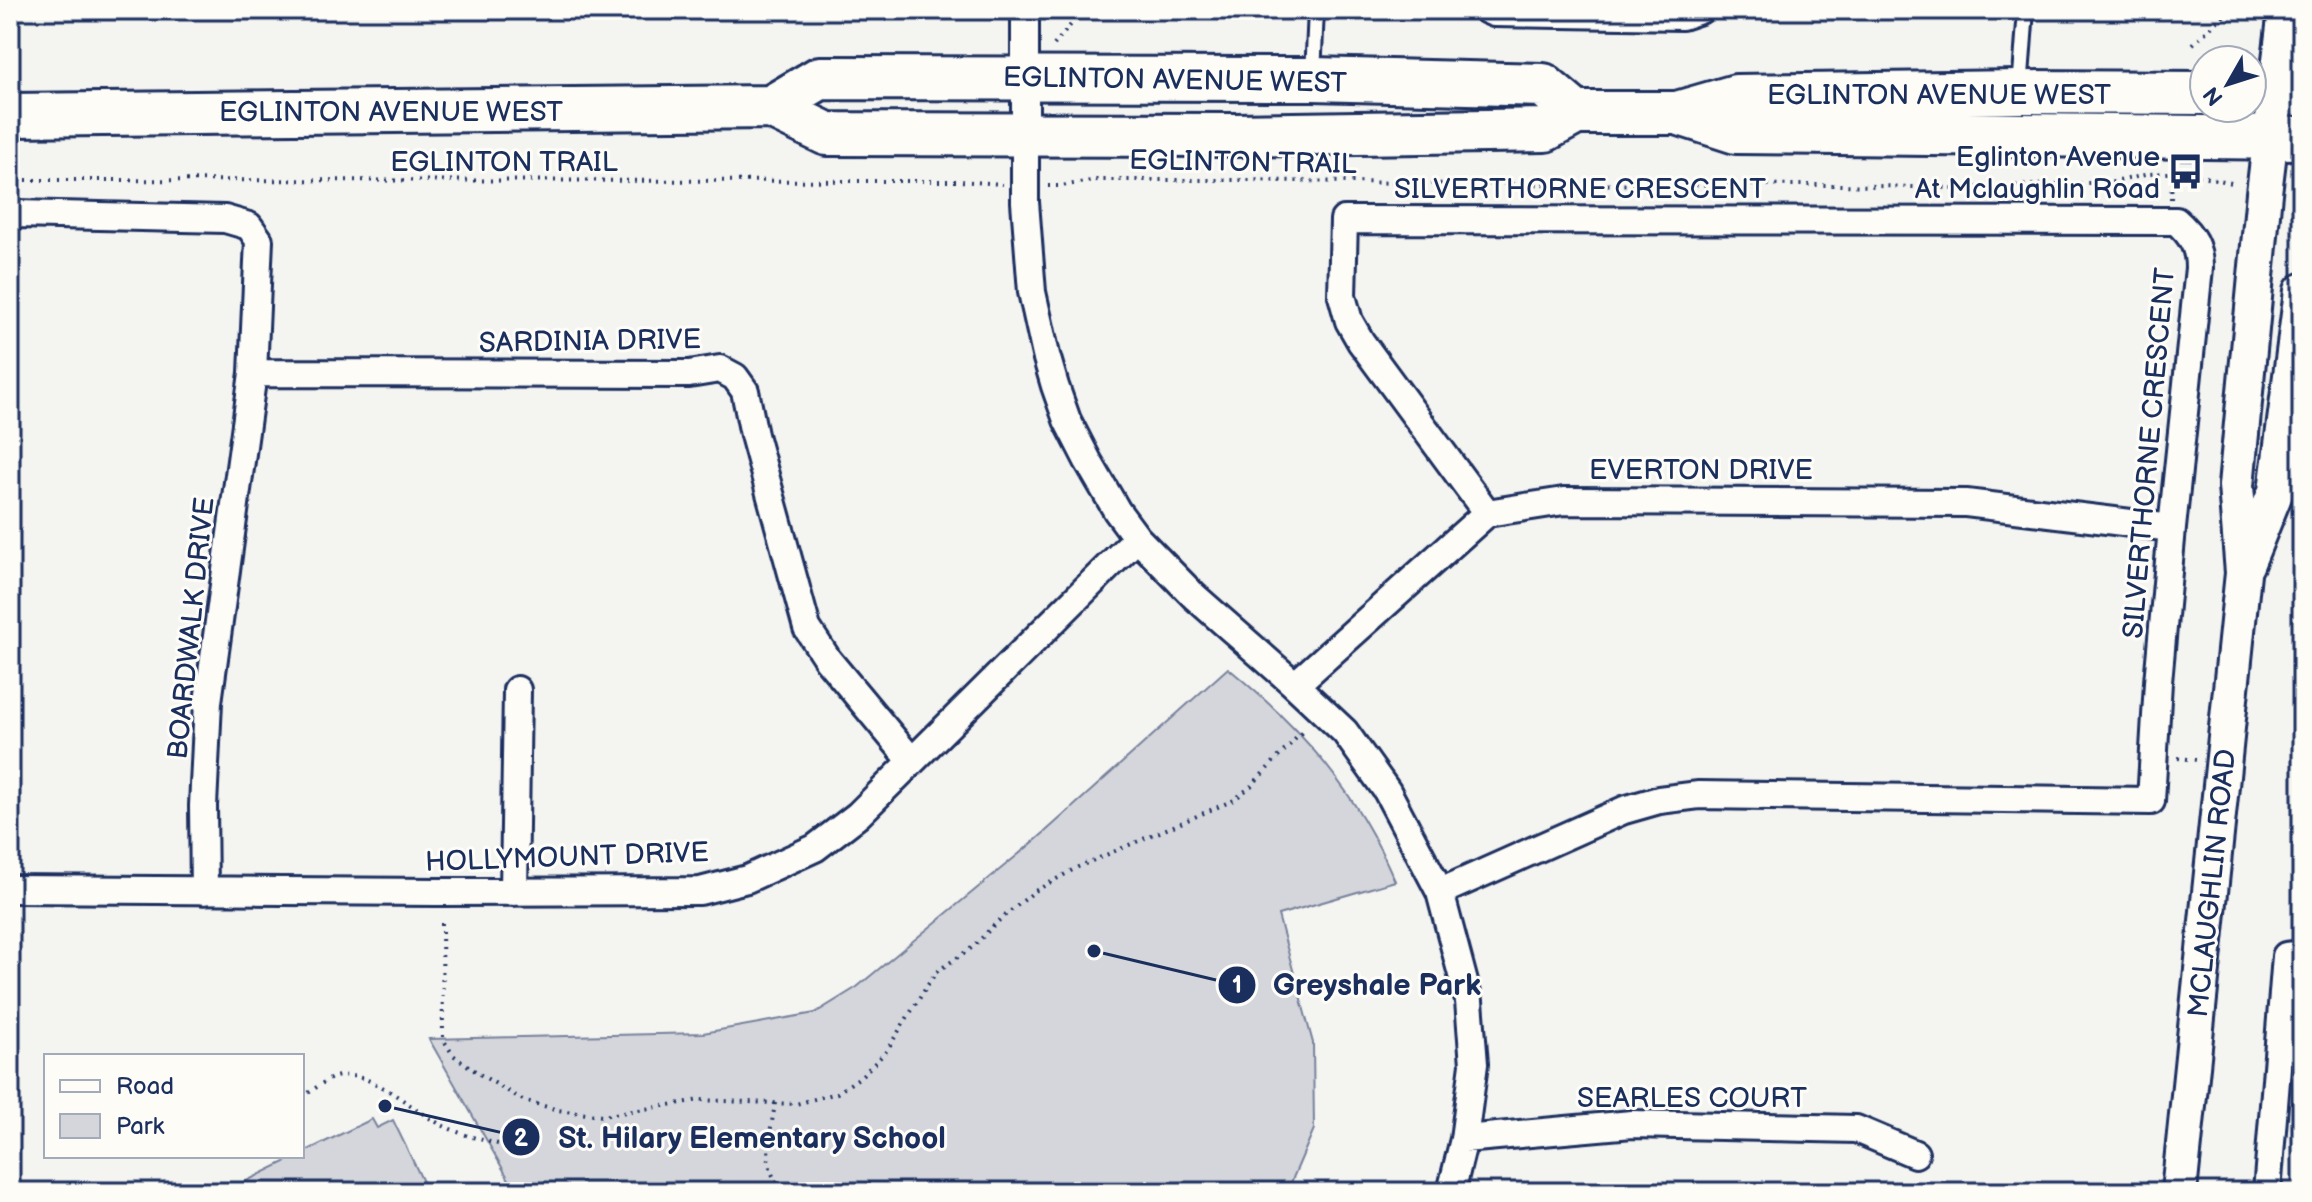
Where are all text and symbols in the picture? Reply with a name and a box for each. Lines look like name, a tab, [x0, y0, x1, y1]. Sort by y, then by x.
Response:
north arrow	[2188, 44, 2268, 124]
street label: EGLINTON AVENUE WEST	[1003, 61, 1347, 100]
street label: EGLINTON AVENUE WEST	[1767, 79, 2111, 112]
text: N	[2198, 81, 2229, 111]
street label: EGLINTON AVENUE WEST	[219, 96, 563, 129]
place label: Eglinton Avenue At Mclaughlin Road	[1915, 141, 2160, 206]
street label: EGLINTON TRAIL	[1129, 144, 1357, 181]
street label: EGLINTON TRAIL	[390, 146, 618, 179]
bus stop icon: Eglinton Avenue At Mclaughlin Road	[2167, 153, 2205, 191]
street label: SILVERTHORNE CRESCENT	[1394, 173, 1766, 206]
street label: SILVERTHORNE CRESCENT	[2117, 266, 2182, 640]
street label: SARDINIA DRIVE	[479, 323, 701, 360]
street label: EVERTON DRIVE	[1589, 454, 1813, 487]
street label: BOARDWALK DRIVE	[161, 495, 222, 761]
street label: MCLAUGHLIN ROAD	[2182, 747, 2243, 1019]
street label: HOLLYMOUNT DRIVE	[425, 836, 710, 879]
callout: Greyshale Park	[1217, 958, 1497, 1012]
text: Greyshale Park	[1273, 968, 1481, 1004]
text: 1	[1232, 971, 1242, 1000]
legend	[44, 1054, 304, 1158]
text: Road	[116, 1072, 174, 1101]
street label: SEARLES COURT	[1577, 1082, 1807, 1115]
callout: St. Hilary Elementary School	[501, 1110, 963, 1164]
text: Park	[116, 1112, 164, 1141]
text: St. Hilary Elementary School	[558, 1121, 946, 1157]
text: 2	[514, 1124, 529, 1153]

